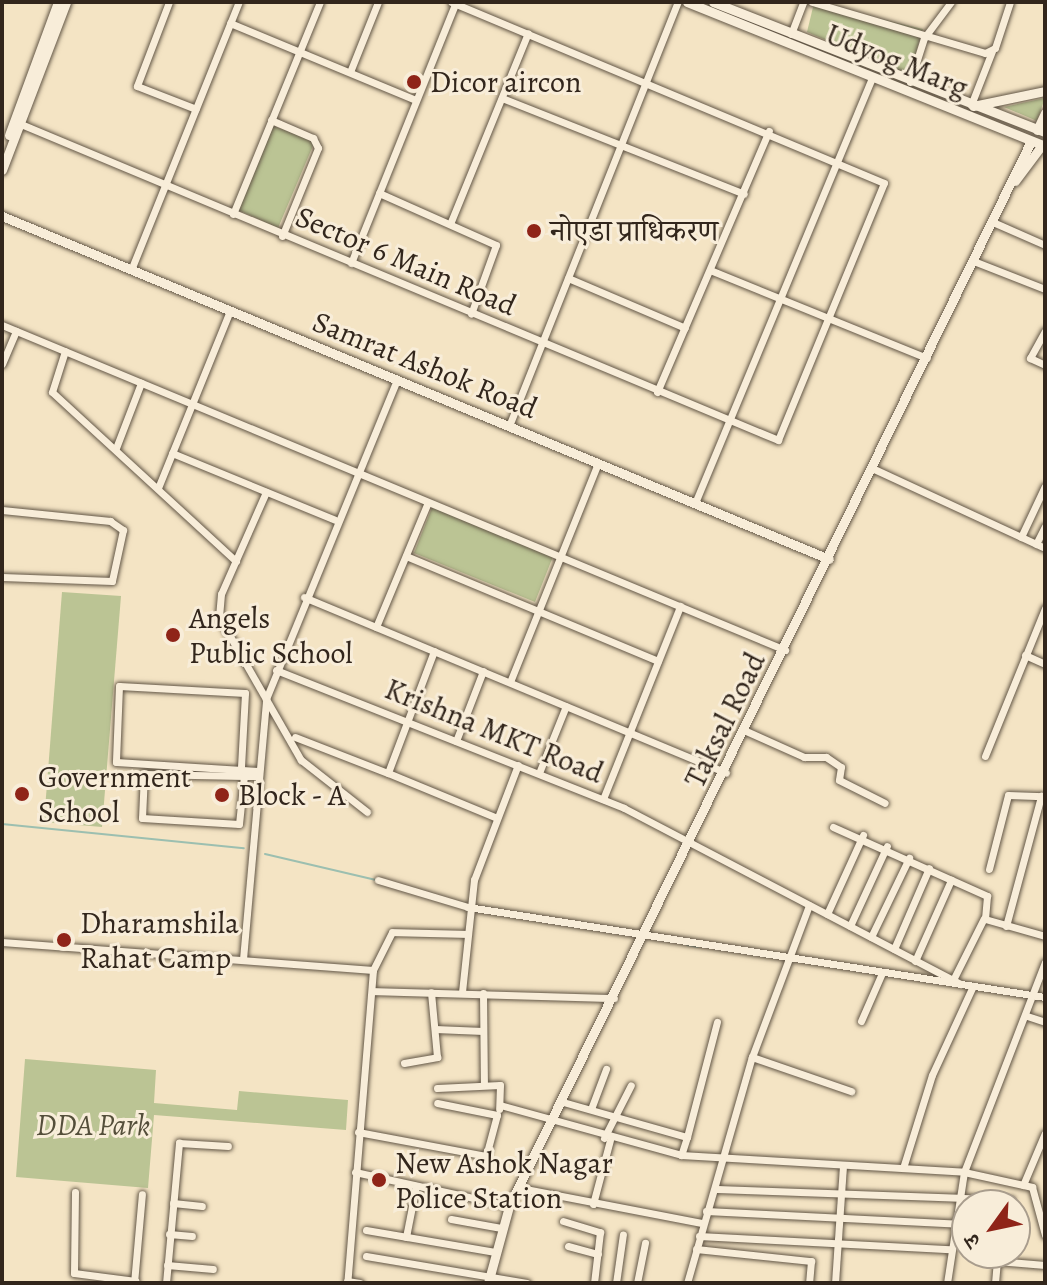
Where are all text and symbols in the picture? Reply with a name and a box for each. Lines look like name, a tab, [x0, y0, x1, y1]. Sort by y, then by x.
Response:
street label: Udyog Marg	[821, 16, 973, 106]
place label: Dicor aircon	[430, 64, 581, 100]
marker: Dicor aircon	[405, 73, 423, 91]
street label: Sector 6 Main Road	[290, 198, 522, 324]
place label: नोएडा प्राधिकरण	[550, 213, 718, 249]
marker: नोएडा प्राधिकरण	[525, 222, 543, 240]
street label: Samrat Ashok Road	[307, 304, 543, 426]
place label: Angels Public School	[189, 600, 353, 670]
marker: Angels Public School	[164, 626, 182, 644]
street label: Taksal Road	[677, 647, 773, 793]
street label: Krishna MKT Road	[380, 671, 608, 791]
place label: Government School	[38, 759, 191, 830]
place label: Block - A	[238, 777, 347, 813]
marker: Government School	[13, 785, 31, 803]
marker: Block - A	[213, 786, 231, 804]
place label: Dharamshila Rahat Camp	[80, 905, 239, 976]
marker: Dharamshila Rahat Camp	[55, 931, 73, 949]
park label: DDA Park	[36, 1107, 150, 1143]
place label: New Ashok Nagar Police Station	[395, 1145, 613, 1216]
marker: New Ashok Nagar Police Station	[370, 1171, 388, 1189]
north arrow	[951, 1189, 1031, 1269]
text: उ	[957, 1228, 988, 1254]

